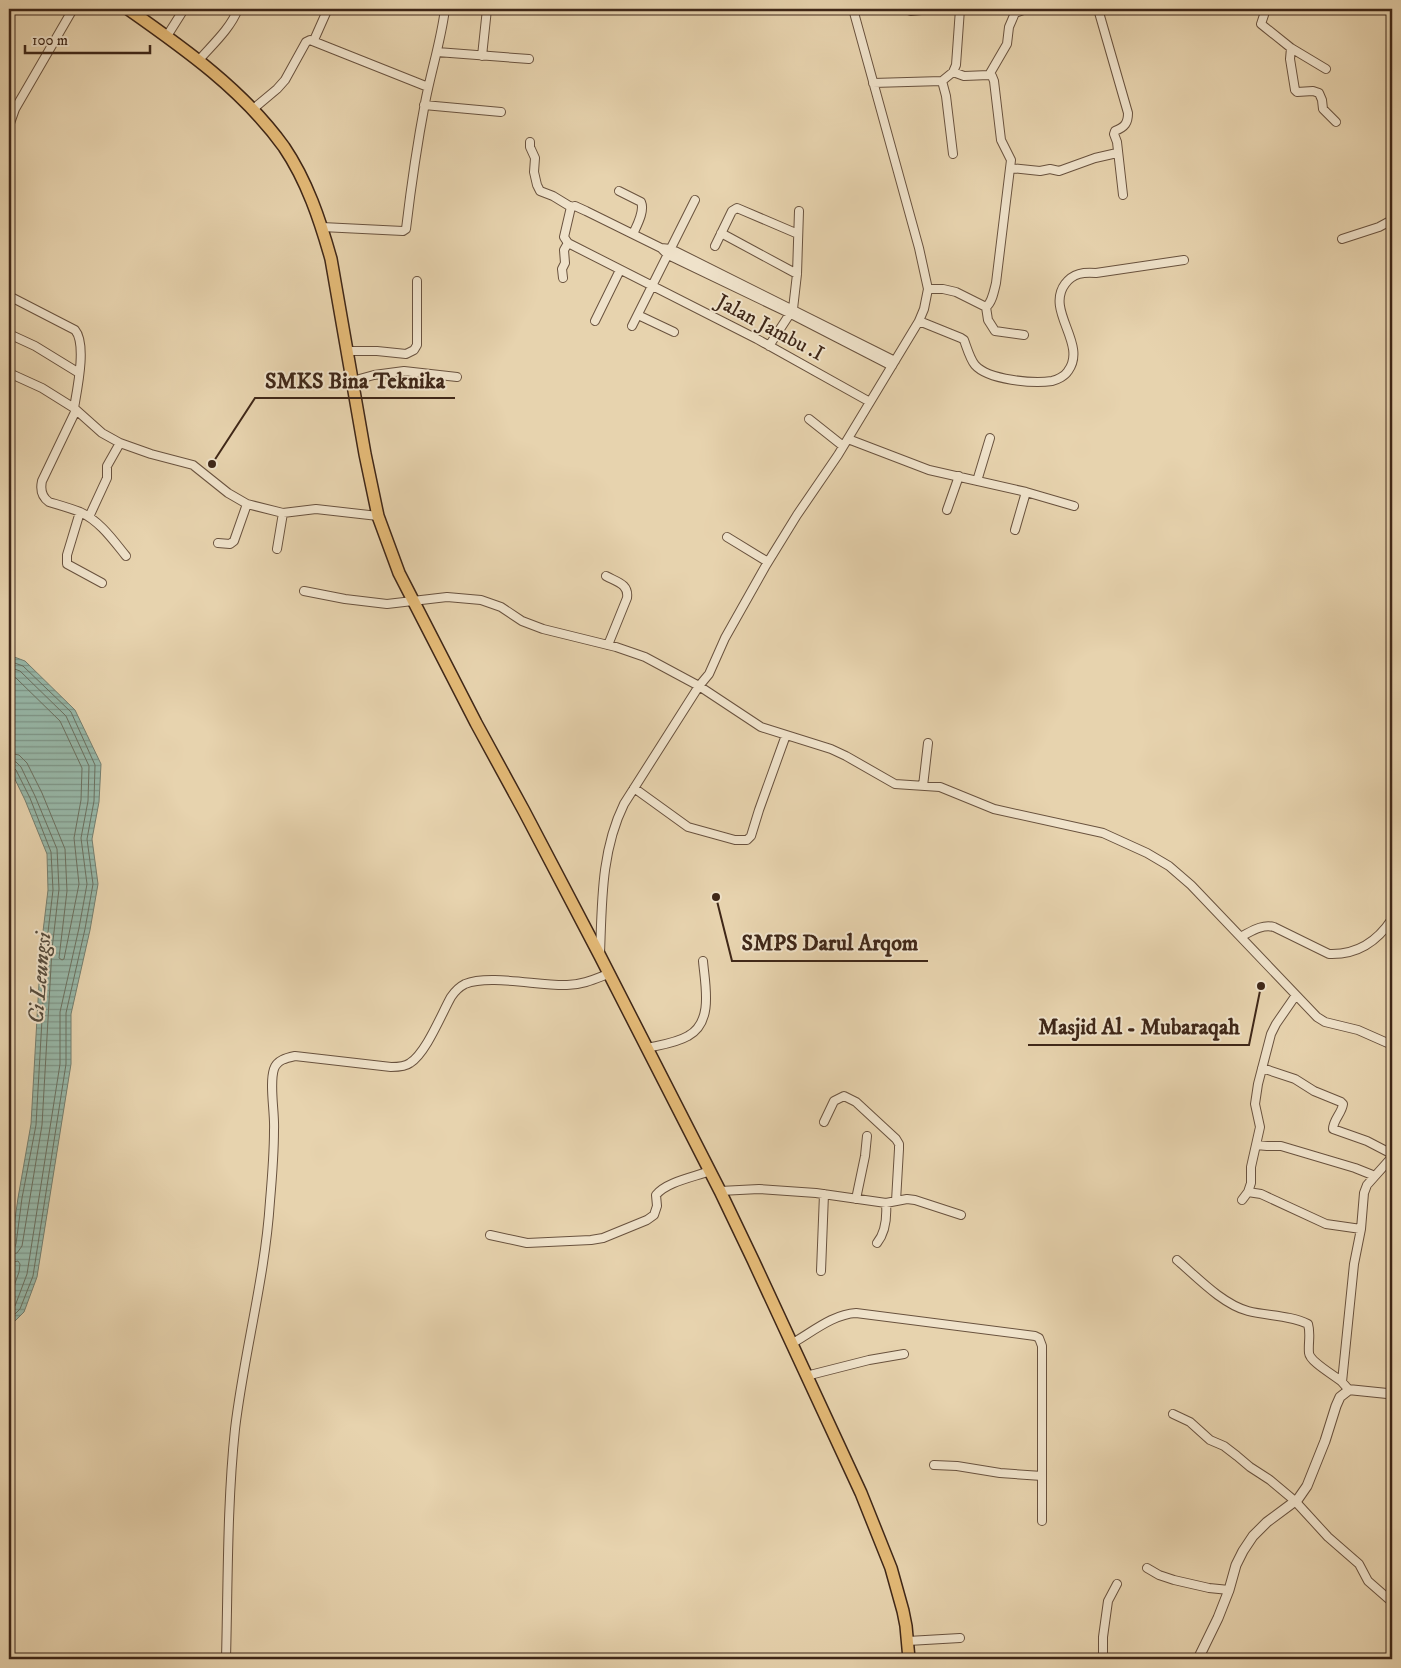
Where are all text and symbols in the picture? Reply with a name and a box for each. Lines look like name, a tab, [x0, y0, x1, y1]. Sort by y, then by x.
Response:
scale bar	[25, 22, 150, 54]
text: 100 m	[32, 31, 68, 50]
street label: Jalan Jambu .I	[710, 288, 828, 367]
callout: SMKS Bina Teknika	[255, 361, 455, 398]
text: SMKS Bina Teknika	[265, 368, 446, 395]
callout: SMPS Darul Arqom	[732, 924, 928, 961]
water label: Ci Leungsi	[23, 930, 58, 1025]
text: SMPS Darul Arqom	[742, 930, 919, 957]
callout: Masjid Al - Mubaraqah	[1028, 1008, 1249, 1045]
text: Masjid Al - Mubaraqah	[1038, 1014, 1240, 1042]

